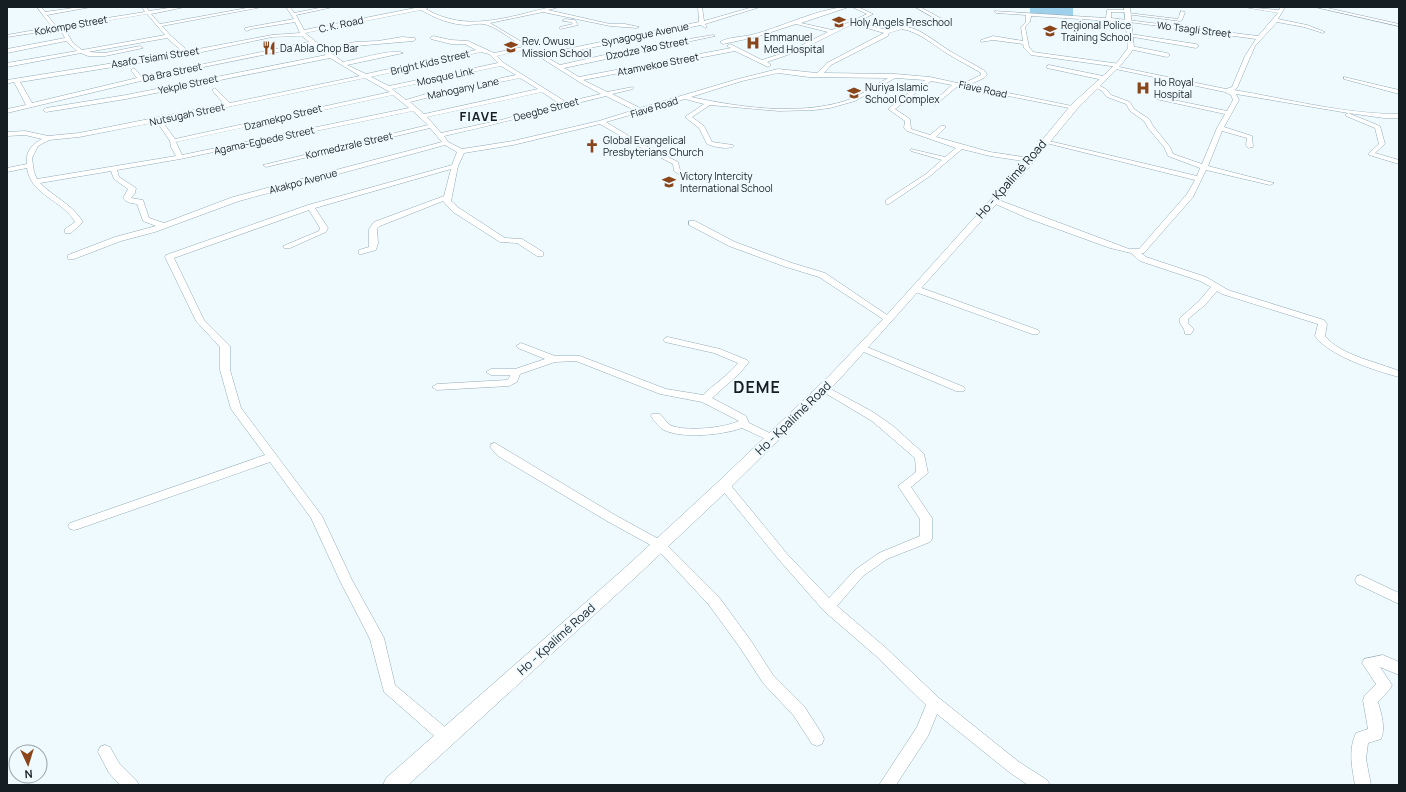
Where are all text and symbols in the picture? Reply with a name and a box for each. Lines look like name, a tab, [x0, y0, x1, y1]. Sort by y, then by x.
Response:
street label: Kokompe Street	[33, 12, 109, 38]
street label: C. K. Road	[317, 12, 365, 36]
school or university icon: Holy Angels Preschool	[831, 14, 847, 30]
place label: Holy Angels Preschool	[850, 15, 952, 29]
street label: Wo Tsagli Street	[1156, 17, 1232, 41]
place label: Regional Police Training School	[1061, 18, 1132, 44]
street label: Synagogue Avenue	[600, 19, 690, 49]
school or university icon: Regional Police Training School	[1042, 23, 1058, 39]
place label: Emmanuel Med Hospital	[764, 30, 824, 56]
street label: Dzodze Yao Street	[605, 33, 689, 63]
place label: Rev. Owusu Mission School	[522, 34, 591, 60]
hospital icon: Emmanuel Med Hospital	[745, 35, 761, 51]
school or university icon: Rev. Owusu Mission School	[503, 39, 519, 55]
restaurant icon: Da Abla Chop Bar	[261, 40, 277, 56]
place label: Da Abla Chop Bar	[280, 41, 359, 55]
street label: Asafo Tsiami Street	[110, 43, 200, 71]
street label: Bright Kids Street	[389, 46, 471, 78]
street label: Atamvekoe Street	[616, 49, 700, 79]
street label: Da Bra Street	[141, 59, 203, 85]
street label: Mosque Link	[415, 63, 476, 89]
street label: Yekple Street	[157, 71, 219, 97]
street label: Mahogany Lane	[426, 74, 500, 102]
place label: Ho Royal Hospital	[1154, 75, 1194, 101]
street label: Fiave Road	[958, 77, 1009, 101]
place label: Nuriya Islamic School Complex	[865, 80, 940, 106]
hospital icon: Ho Royal Hospital	[1135, 80, 1151, 96]
school or university icon: Nuriya Islamic School Complex	[846, 85, 862, 101]
street label: Fiave Road	[628, 93, 680, 121]
street label: Deegbe Street	[512, 94, 580, 124]
street label: Nutsugah Street	[148, 99, 226, 129]
street label: Dzamekpo Street	[243, 101, 323, 133]
district label: FIAVE	[459, 107, 499, 125]
street label: Agama-Egbede Street	[212, 122, 316, 158]
street label: Kormedzrale Street	[304, 128, 394, 162]
place label: Global Evangelical Presbyterians Church	[603, 133, 703, 159]
street label: Ho - Kpalimé Road	[972, 136, 1050, 222]
church icon: Global Evangelical Presbyterians Church	[584, 138, 600, 154]
street label: Akakpo Avenue	[267, 165, 339, 197]
place label: Victory Intercity International School	[680, 169, 773, 195]
school or university icon: Victory Intercity International School	[661, 174, 677, 190]
district label: DEME	[733, 376, 781, 398]
street label: Ho - Kpalimé Road	[751, 377, 835, 459]
street label: Ho - Kpalimé Road	[513, 599, 599, 679]
north arrow	[8, 744, 48, 784]
text: N	[24, 767, 33, 782]

